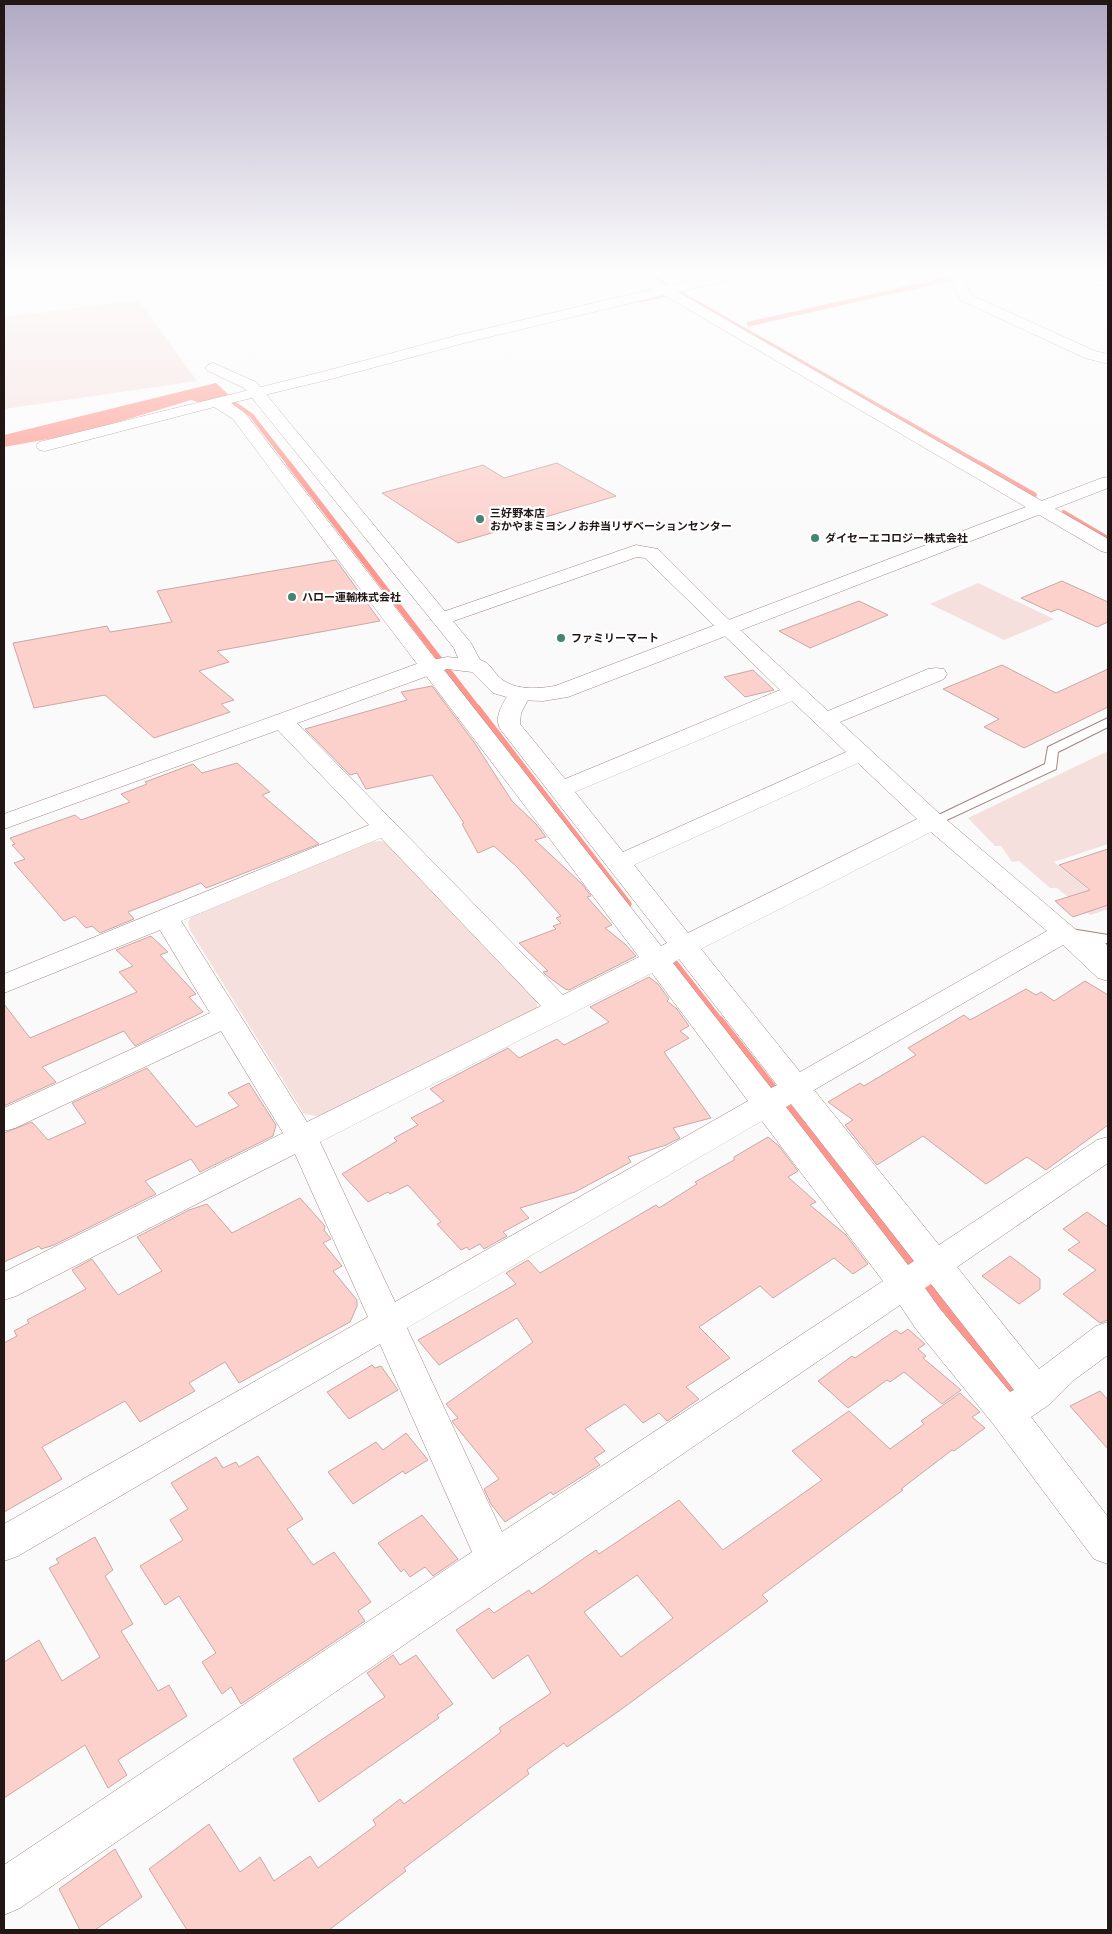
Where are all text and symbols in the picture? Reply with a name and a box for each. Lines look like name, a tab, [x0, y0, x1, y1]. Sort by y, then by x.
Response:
place label: 三好野本店 おかやまミヨシノお弁当リザベーションセンター	[490, 507, 732, 533]
marker: 三好野本店 おかやまミヨシノお弁当リザベーションセンター	[474, 513, 486, 525]
marker: ダイセーエコロジー株式会社	[809, 532, 821, 544]
place label: ダイセーエコロジー株式会社	[825, 532, 968, 545]
marker: ハロー運輸株式会社	[286, 591, 298, 603]
place label: ハロー運輸株式会社	[302, 591, 401, 604]
marker: ファミリーマート	[555, 632, 567, 644]
place label: ファミリーマート	[571, 632, 659, 645]

